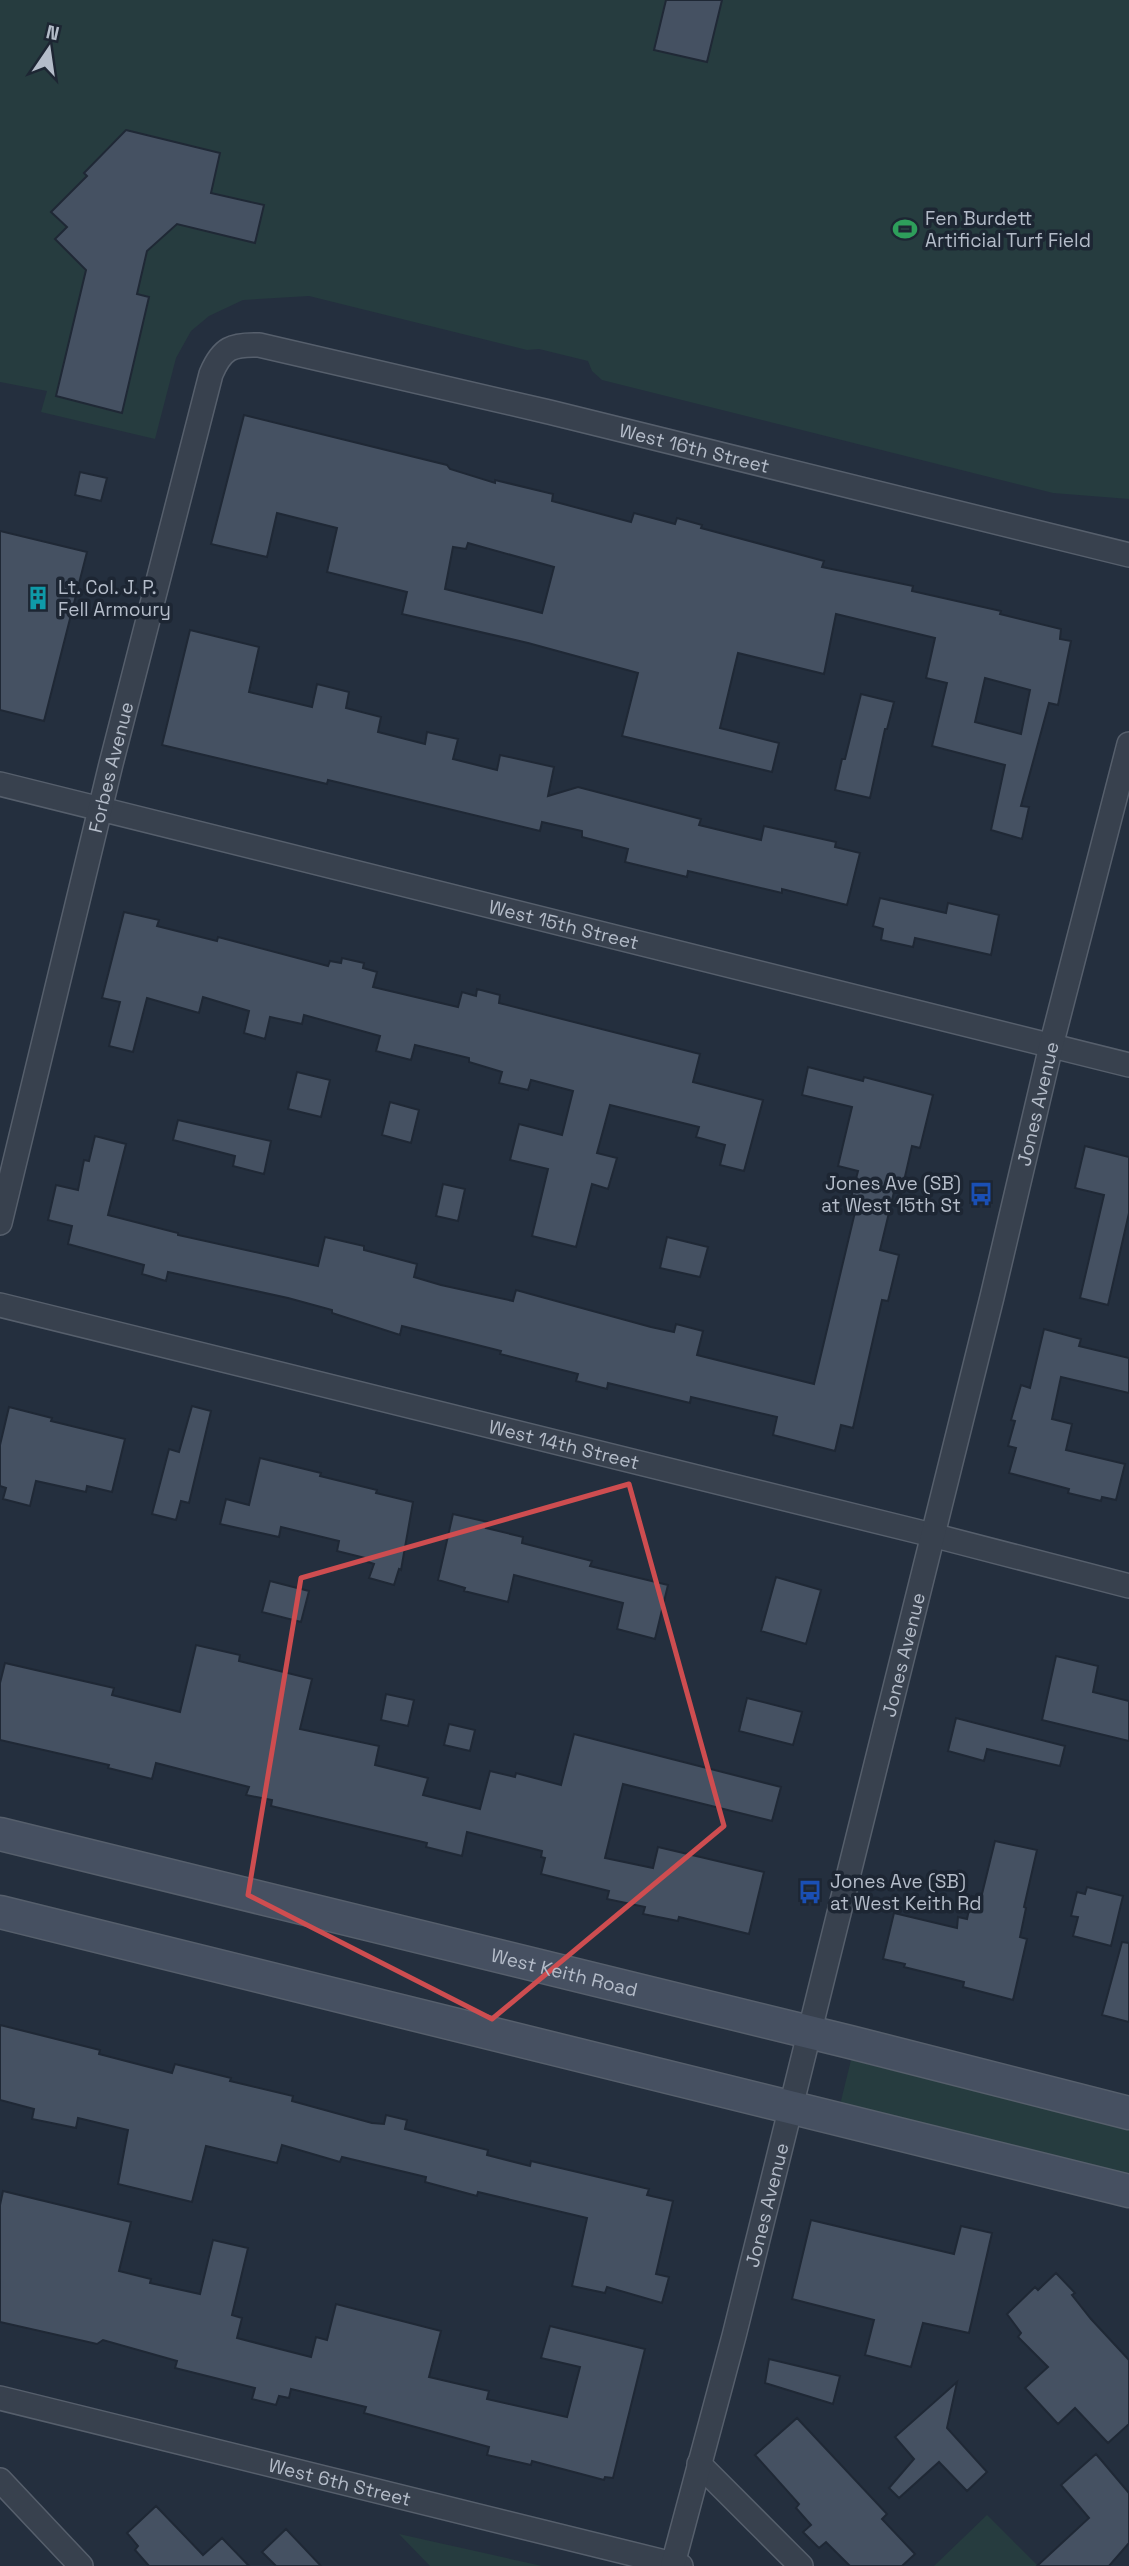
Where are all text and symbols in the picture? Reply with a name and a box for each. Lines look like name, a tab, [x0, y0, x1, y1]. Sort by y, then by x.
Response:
north arrow	[14, 14, 84, 84]
text: N	[44, 19, 62, 47]
place label: Fen Burdett Artificial Turf Field	[925, 206, 1091, 253]
sports icon: Fen Burdett Artificial Turf Field	[891, 215, 919, 243]
street label: West 16th Street	[617, 417, 772, 478]
place label: Lt. Col. J. P. Fell Armoury	[58, 575, 171, 622]
building icon: Lt. Col. J. P. Fell Armoury	[24, 584, 52, 612]
street label: Forbes Avenue	[82, 699, 139, 835]
street label: West 15th Street	[486, 894, 641, 955]
street label: Jones Avenue	[1011, 1039, 1064, 1169]
place label: Jones Ave (SB) at West 15th St	[821, 1171, 961, 1218]
bus stop icon: Jones Ave (SB) at West 15th St	[967, 1180, 995, 1208]
street label: West 14th Street	[486, 1414, 642, 1475]
street label: Jones Avenue	[876, 1590, 931, 1719]
place label: Jones Ave (SB) at West Keith Rd	[830, 1869, 981, 1916]
bus stop icon: Jones Ave (SB) at West Keith Rd	[796, 1878, 824, 1906]
street label: West Keith Road	[488, 1942, 640, 2002]
street label: Jones Avenue	[739, 2140, 794, 2270]
street label: West 6th Street	[266, 2452, 414, 2511]

